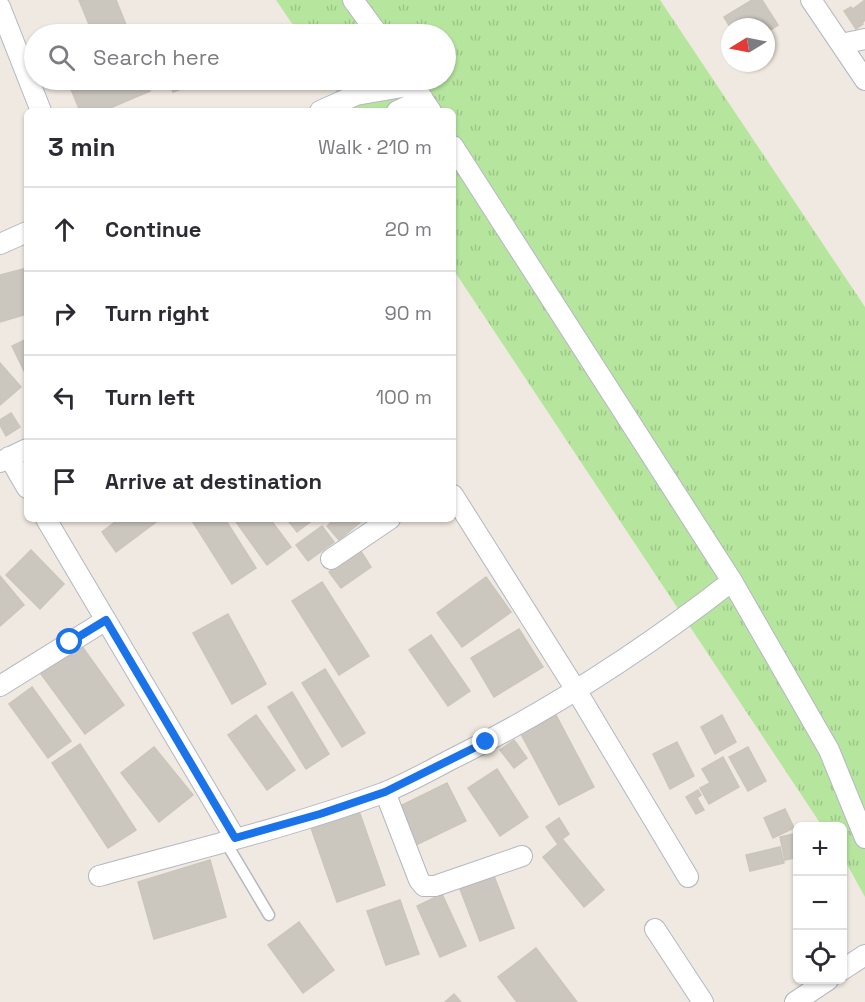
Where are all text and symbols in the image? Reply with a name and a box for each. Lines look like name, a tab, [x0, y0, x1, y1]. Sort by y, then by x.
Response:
north arrow	[721, 18, 775, 72]
search box	[24, 24, 456, 90]
icon: search	[45, 41, 78, 74]
text: Search here	[93, 43, 220, 71]
text: 3 min	[48, 130, 116, 164]
text: Walk · 210 m	[318, 134, 432, 160]
icon: ahead	[48, 213, 81, 246]
text: Continue	[105, 215, 201, 243]
text: 20 m	[385, 216, 432, 242]
icon: right	[48, 297, 81, 330]
text: Turn right	[105, 299, 210, 327]
text: 90 m	[385, 300, 432, 326]
icon: left	[48, 381, 81, 414]
text: Turn left	[105, 383, 195, 411]
text: 100 m	[376, 384, 432, 410]
icon: arrive	[48, 465, 81, 498]
text: Arrive at destination	[105, 467, 322, 495]
route start	[56, 628, 82, 654]
route end	[472, 728, 498, 754]
map controls	[793, 822, 847, 984]
button: +	[793, 822, 847, 876]
button: −	[793, 876, 847, 930]
button: locate	[793, 930, 847, 984]

